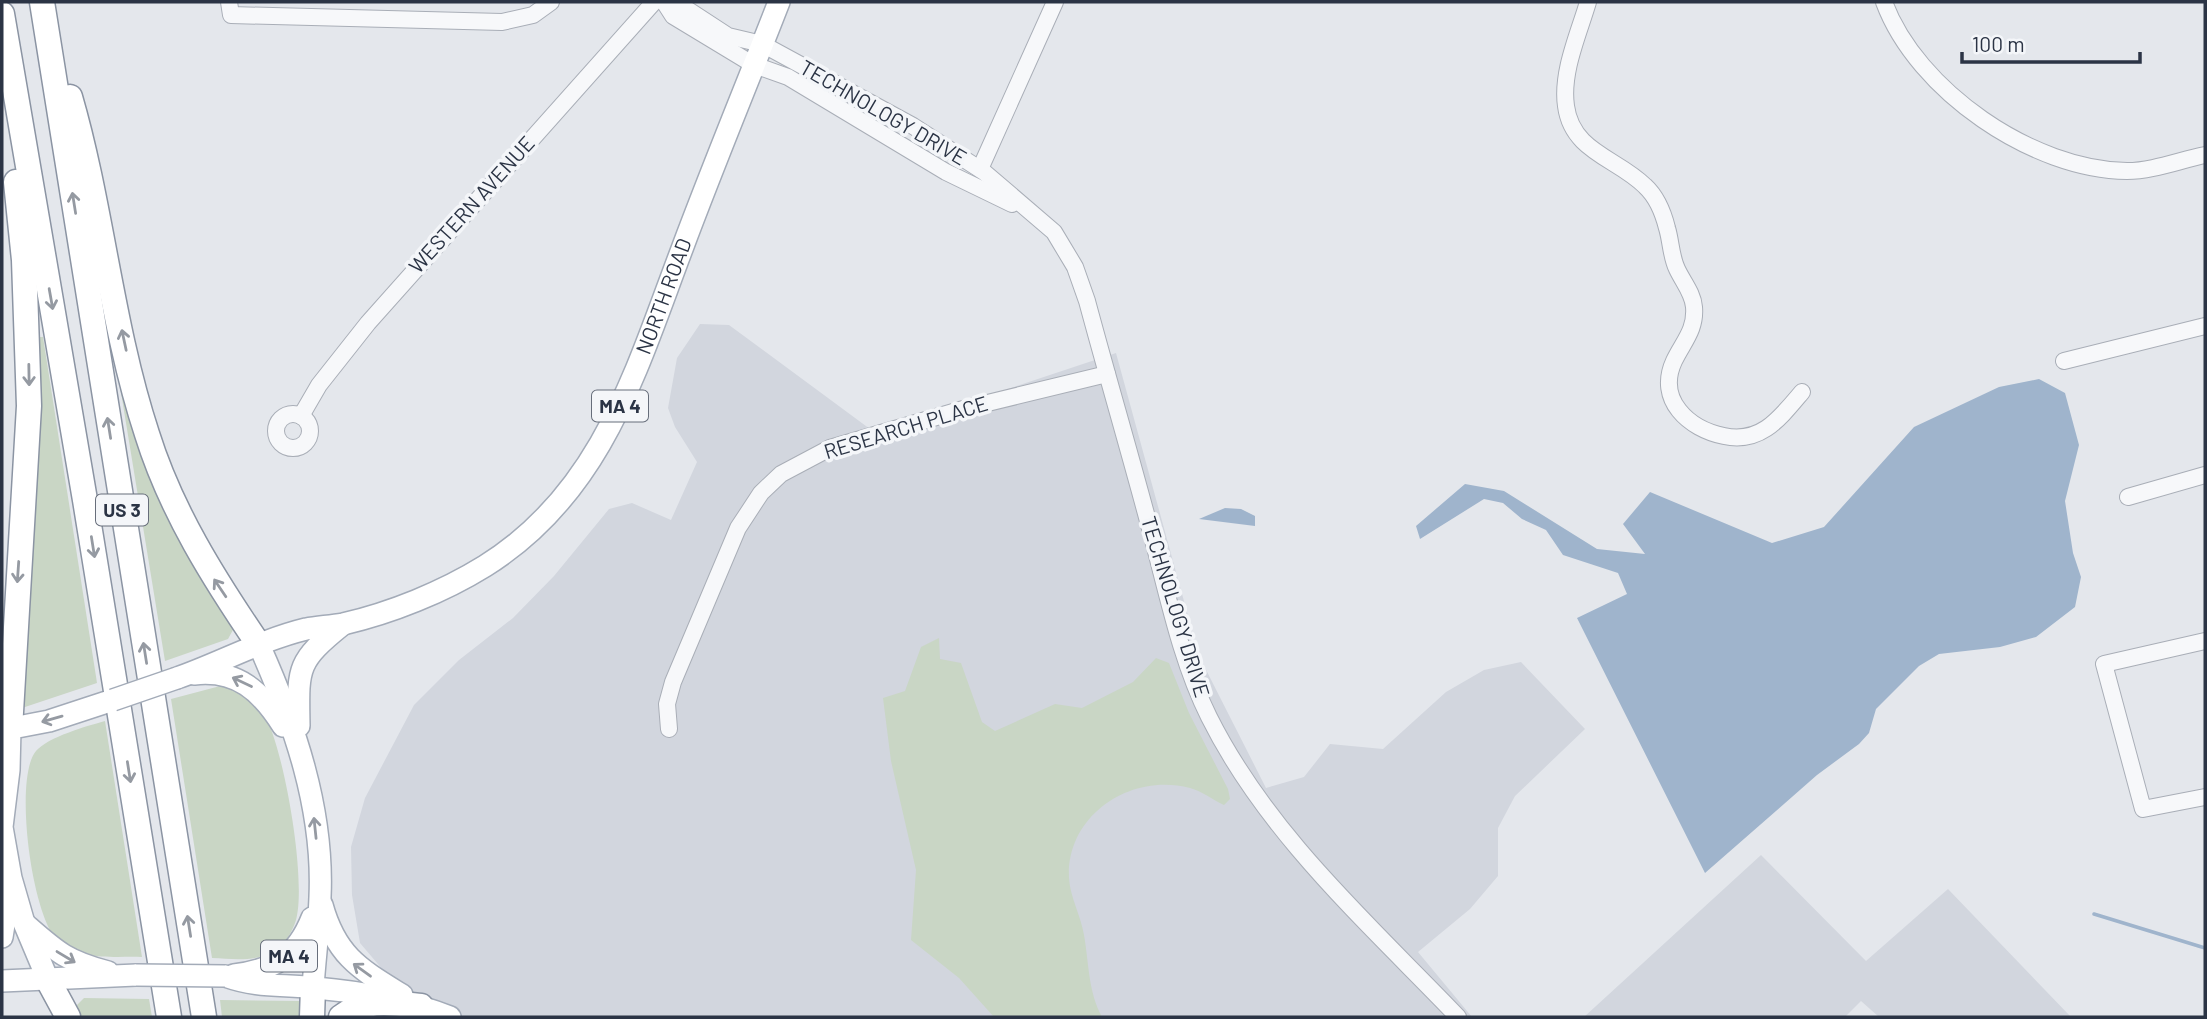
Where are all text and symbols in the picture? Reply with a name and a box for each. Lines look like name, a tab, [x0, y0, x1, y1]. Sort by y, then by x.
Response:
scale bar	[1962, 21, 2140, 65]
text: 100 m	[1972, 31, 2025, 56]
street label: TECHNOLOGY DRIVE	[796, 54, 971, 170]
street label: WESTERN AVENUE	[403, 130, 539, 278]
one-way arrow	[67, 193, 80, 215]
street label: NORTH ROAD	[630, 235, 696, 357]
one-way arrow	[45, 287, 58, 310]
one-way arrow	[117, 329, 130, 352]
one-way arrow	[22, 364, 35, 387]
road number: MA 4	[592, 390, 648, 422]
street label: RESEARCH PLACE	[821, 390, 991, 463]
one-way arrow	[102, 417, 115, 440]
road number: US 3	[96, 495, 148, 526]
street label: TECHNOLOGY DRIVE	[1137, 513, 1216, 700]
one-way arrow	[87, 535, 100, 558]
one-way arrow	[11, 560, 24, 583]
one-way arrow	[213, 579, 227, 599]
one-way arrow	[138, 642, 151, 665]
one-way arrow	[232, 675, 253, 688]
one-way arrow	[41, 714, 63, 727]
one-way arrow	[123, 760, 136, 783]
one-way arrow	[308, 818, 321, 840]
one-way arrow	[182, 915, 195, 938]
road number: MA 4	[261, 940, 317, 972]
one-way arrow	[55, 950, 75, 964]
one-way arrow	[353, 963, 372, 978]

